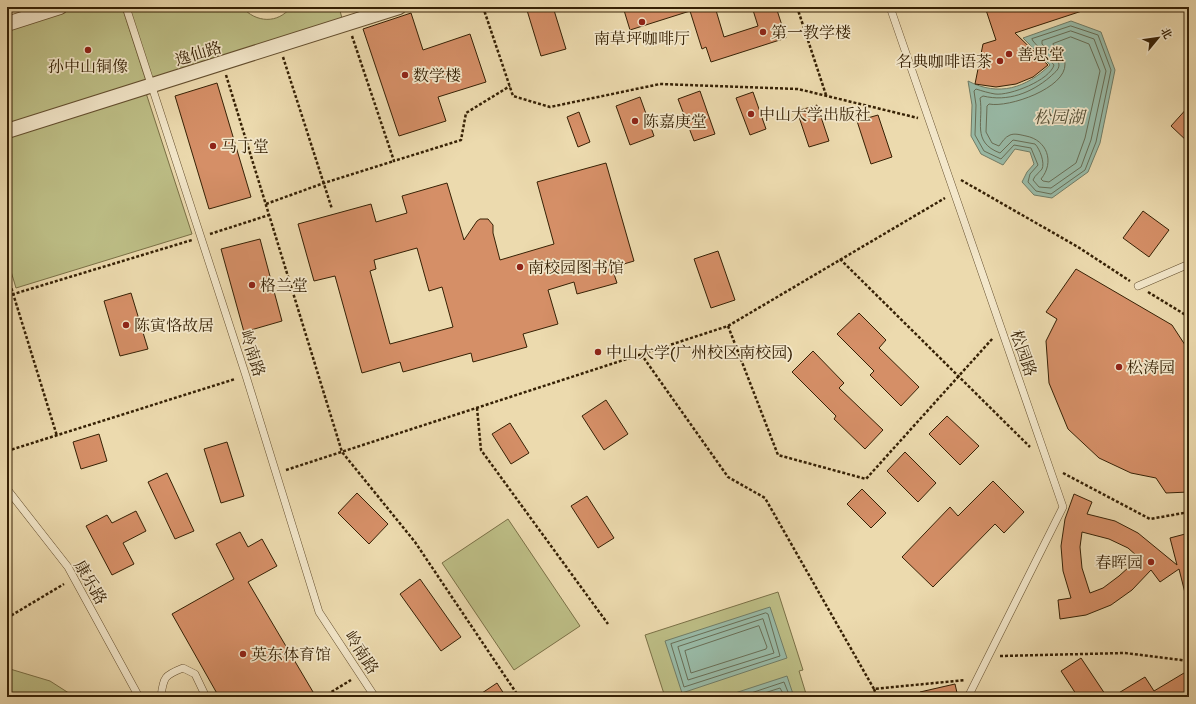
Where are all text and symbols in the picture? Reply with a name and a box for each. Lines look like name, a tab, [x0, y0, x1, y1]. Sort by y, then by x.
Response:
marker: 南草坪咖啡厅	[637, 17, 647, 27]
north arrow	[1138, 18, 1178, 58]
place label: 第一教学楼	[771, 23, 851, 43]
text: 北	[1157, 25, 1175, 42]
marker: 第一教学楼	[758, 27, 768, 37]
place label: 南草坪咖啡厅	[594, 29, 690, 49]
street label: 逸仙路	[172, 37, 224, 71]
marker: 孙中山铜像	[83, 45, 93, 55]
place label: 善思堂	[1017, 45, 1065, 65]
marker: 善思堂	[1004, 49, 1014, 59]
place label: 名典咖啡语茶	[896, 52, 992, 72]
marker: 名典咖啡语茶	[995, 56, 1005, 66]
place label: 孙中山铜像	[48, 57, 128, 77]
place label: 数学楼	[413, 66, 461, 86]
marker: 数学楼	[400, 70, 410, 80]
place label: 中山大学出版社	[759, 105, 871, 125]
water label: 松园湖	[1034, 107, 1087, 129]
marker: 中山大学出版社	[746, 109, 756, 119]
place label: 陈嘉庚堂	[643, 112, 707, 132]
marker: 陈嘉庚堂	[630, 116, 640, 126]
place label: 马丁堂	[221, 137, 269, 157]
marker: 马丁堂	[208, 141, 218, 151]
place label: 南校园图书馆	[528, 258, 624, 278]
marker: 南校园图书馆	[515, 262, 525, 272]
place label: 格兰堂	[260, 276, 308, 296]
marker: 格兰堂	[247, 280, 257, 290]
place label: 陈寅恪故居	[134, 316, 214, 336]
marker: 陈寅恪故居	[121, 320, 131, 330]
street label: 岭南路	[235, 327, 269, 379]
street label: 松园路	[1006, 327, 1040, 379]
place label: 中山大学(广州校区南校园)	[606, 343, 793, 363]
marker: 中山大学(广州校区南校园)	[593, 347, 603, 357]
place label: 松涛园	[1127, 358, 1175, 378]
marker: 松涛园	[1114, 362, 1124, 372]
place label: 春晖园	[1095, 553, 1143, 573]
street label: 康乐路	[69, 557, 111, 608]
marker: 春晖园	[1146, 557, 1156, 567]
street label: 岭南路	[340, 627, 383, 678]
place label: 英东体育馆	[251, 645, 331, 665]
marker: 英东体育馆	[238, 649, 248, 659]

